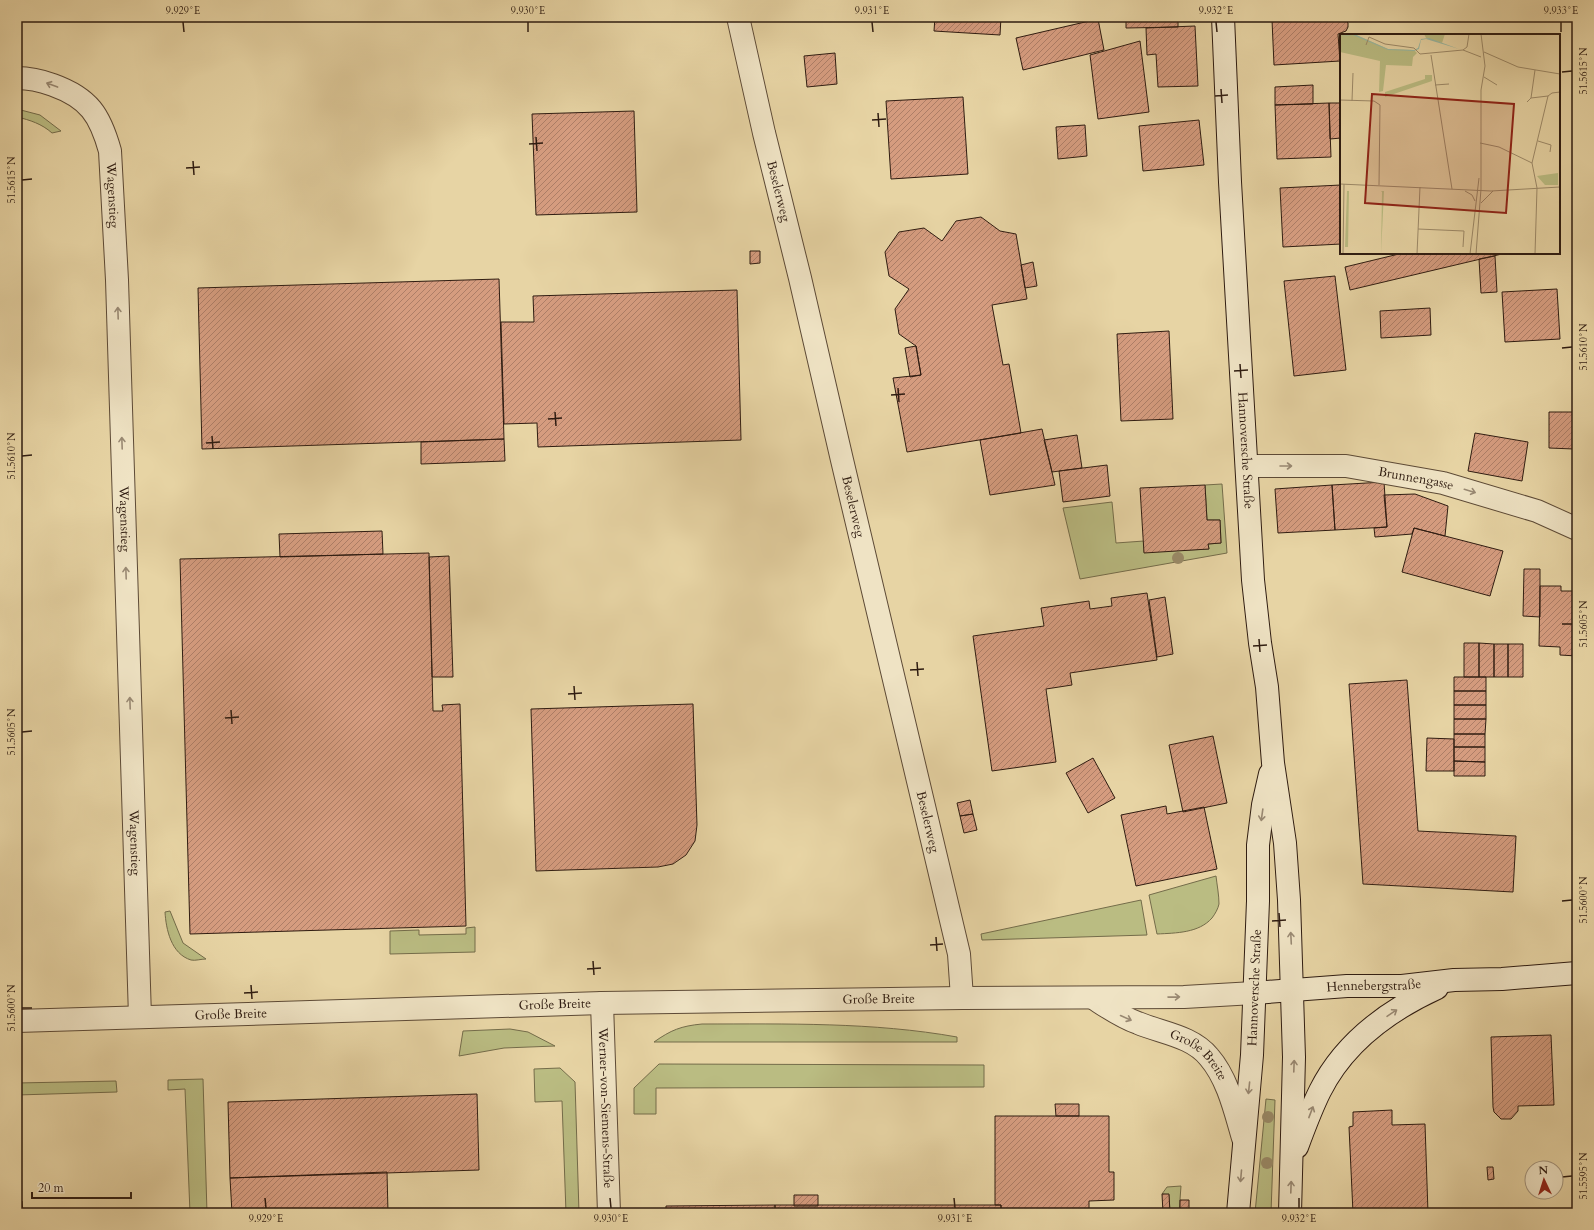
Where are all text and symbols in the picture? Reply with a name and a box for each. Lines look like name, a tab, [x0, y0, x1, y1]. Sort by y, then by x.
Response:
text: 9.929°E	[166, 4, 200, 18]
text: 9.930°E	[511, 4, 545, 18]
text: 9.931°E	[855, 4, 889, 18]
text: 9.932°E	[1199, 4, 1233, 18]
text: 9.933°E	[1544, 4, 1578, 18]
inset map	[1340, 34, 1560, 254]
text: 51.5615°N	[1577, 47, 1591, 94]
one-way arrow	[47, 80, 59, 88]
text: 51.5615°N	[5, 156, 19, 203]
street label: Beselerweg	[762, 159, 795, 225]
street label: Wagenstieg	[102, 161, 123, 229]
one-way arrow	[114, 307, 122, 320]
text: 51.5610°N	[1577, 323, 1591, 370]
street label: Hannoversche Straße	[1233, 391, 1258, 509]
text: 51.5610°N	[5, 432, 19, 479]
one-way arrow	[118, 437, 126, 450]
one-way arrow	[1279, 462, 1292, 470]
street label: Brunnengasse	[1377, 463, 1456, 495]
street label: Beselerweg	[837, 474, 869, 540]
street label: Wagenstieg	[114, 485, 135, 553]
one-way arrow	[1463, 488, 1476, 495]
one-way arrow	[122, 567, 130, 580]
text: 51.5605°N	[1577, 600, 1591, 647]
one-way arrow	[126, 697, 133, 710]
text: 51.5605°N	[5, 708, 19, 755]
street label: Beselerweg	[912, 789, 944, 855]
one-way arrow	[1258, 808, 1266, 821]
street label: Wagenstieg	[125, 809, 145, 877]
text: 51.5600°N	[1577, 876, 1591, 923]
street label: Hannoversche Straße	[1243, 929, 1266, 1046]
one-way arrow	[1287, 932, 1294, 945]
street label: Hennebergstraße	[1326, 975, 1422, 997]
text: 51.5600°N	[5, 984, 19, 1031]
street label: Große Breite	[842, 990, 915, 1009]
one-way arrow	[1167, 993, 1180, 1001]
street label: Große Breite	[518, 994, 591, 1015]
street label: Große Breite	[194, 1004, 267, 1025]
one-way arrow	[1386, 1008, 1398, 1016]
one-way arrow	[1119, 1015, 1131, 1022]
street label: Große Breite	[1167, 1025, 1232, 1084]
street label: Werner-von-Siemens-Straße	[594, 1026, 617, 1189]
one-way arrow	[1290, 1060, 1298, 1073]
one-way arrow	[1245, 1081, 1252, 1094]
one-way arrow	[1307, 1106, 1315, 1118]
text: 51.5595°N	[1577, 1152, 1591, 1199]
north arrow	[1524, 1160, 1564, 1200]
text: N	[1538, 1163, 1549, 1178]
one-way arrow	[1237, 1169, 1244, 1182]
scale bar	[32, 1174, 131, 1200]
text: 20 m	[38, 1180, 65, 1196]
one-way arrow	[1287, 1181, 1294, 1194]
text: 9.929°E	[249, 1212, 283, 1226]
text: 9.930°E	[594, 1212, 628, 1226]
text: 9.931°E	[938, 1212, 972, 1226]
text: 9.932°E	[1282, 1212, 1316, 1226]

